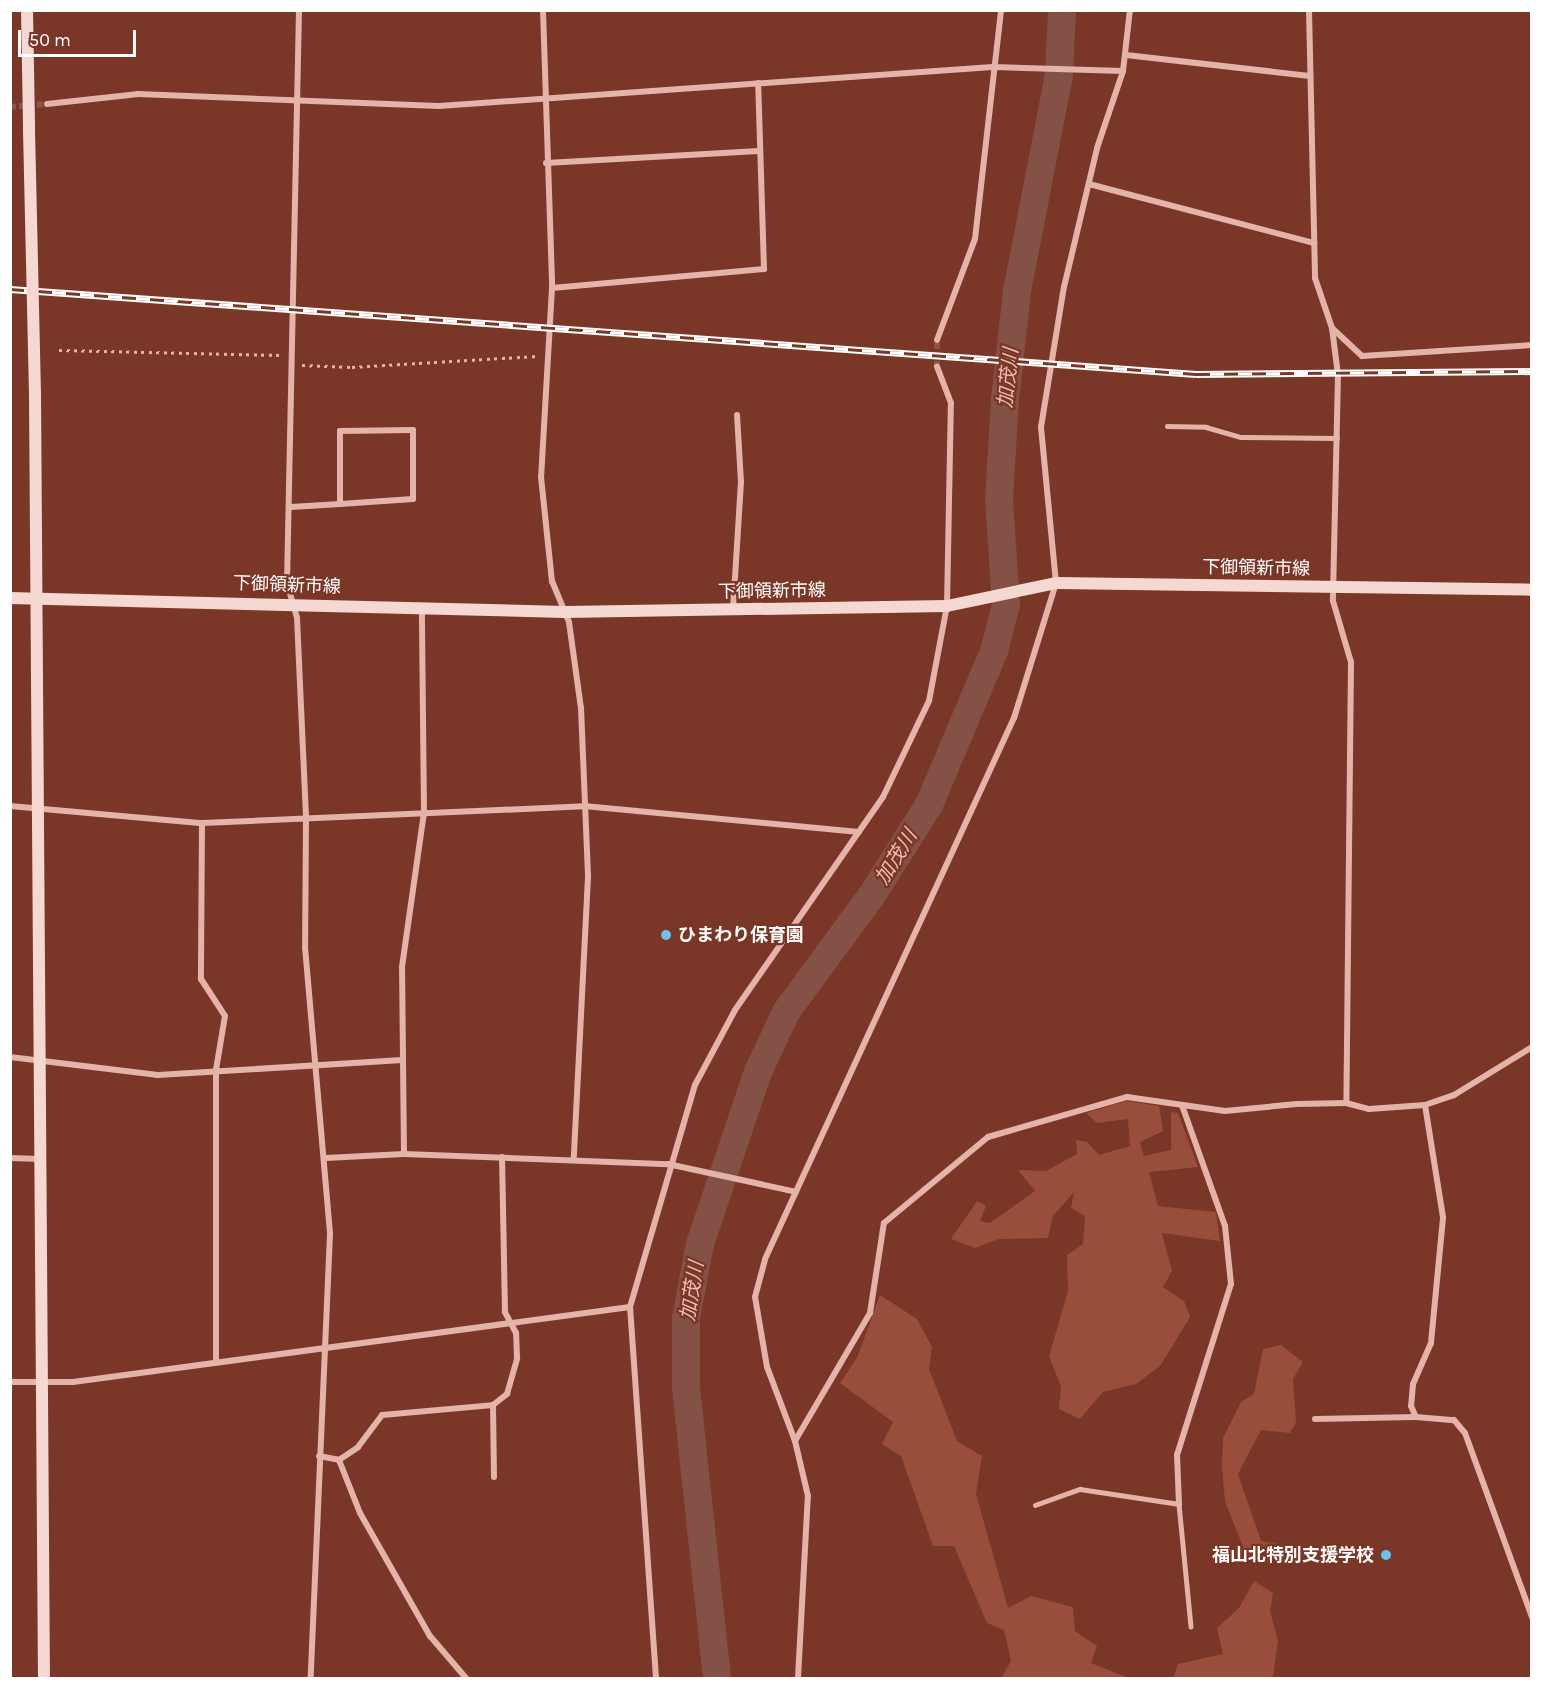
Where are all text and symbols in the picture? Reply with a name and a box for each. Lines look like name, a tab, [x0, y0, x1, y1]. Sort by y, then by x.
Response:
scale bar	[21, 18, 140, 56]
text: 50 m	[29, 29, 71, 51]
water label: 加茂川	[993, 347, 1023, 409]
street label: 下御領新市線	[1202, 556, 1310, 580]
street label: 下御領新市線	[233, 572, 341, 598]
street label: 下御領新市線	[718, 579, 826, 603]
water label: 加茂川	[870, 825, 922, 889]
place label: ひまわり保育園	[678, 924, 804, 946]
marker: ひまわり保育園	[659, 928, 673, 942]
water label: 加茂川	[675, 1259, 709, 1323]
place label: 福山北特別支援学校	[1212, 1544, 1374, 1566]
marker: 福山北特別支援学校	[1379, 1548, 1393, 1562]

